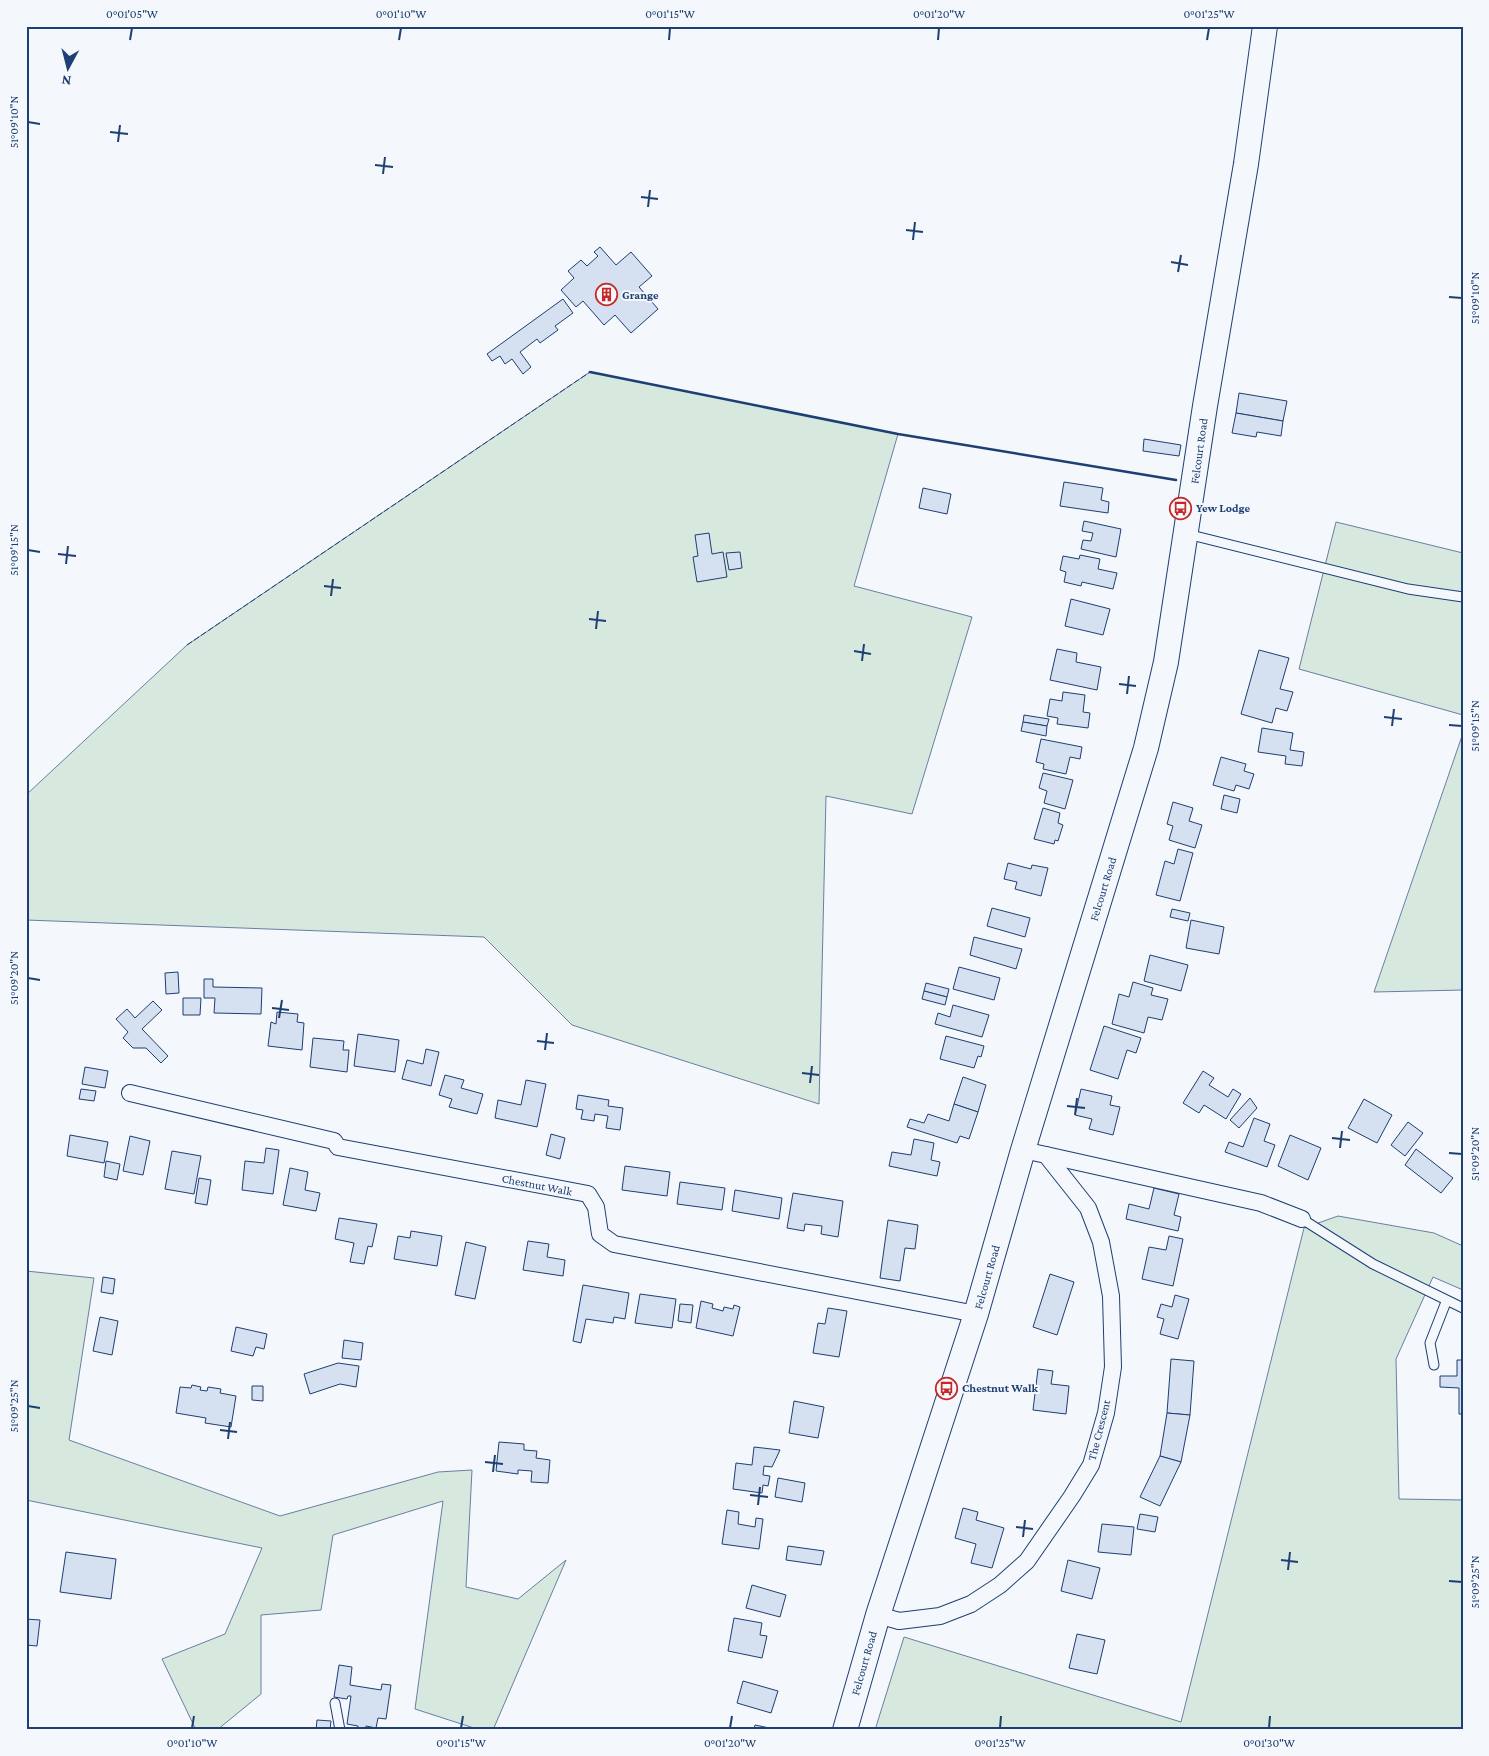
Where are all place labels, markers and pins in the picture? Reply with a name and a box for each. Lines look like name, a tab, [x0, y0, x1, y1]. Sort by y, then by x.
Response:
building icon: Grange	[594, 283, 618, 307]
place label: Grange	[622, 288, 659, 302]
bus stop icon: Yew Lodge	[1168, 496, 1192, 520]
place label: Yew Lodge	[1196, 501, 1251, 515]
bus stop icon: Chestnut Walk	[934, 1376, 958, 1400]
place label: Chestnut Walk	[962, 1381, 1038, 1395]

